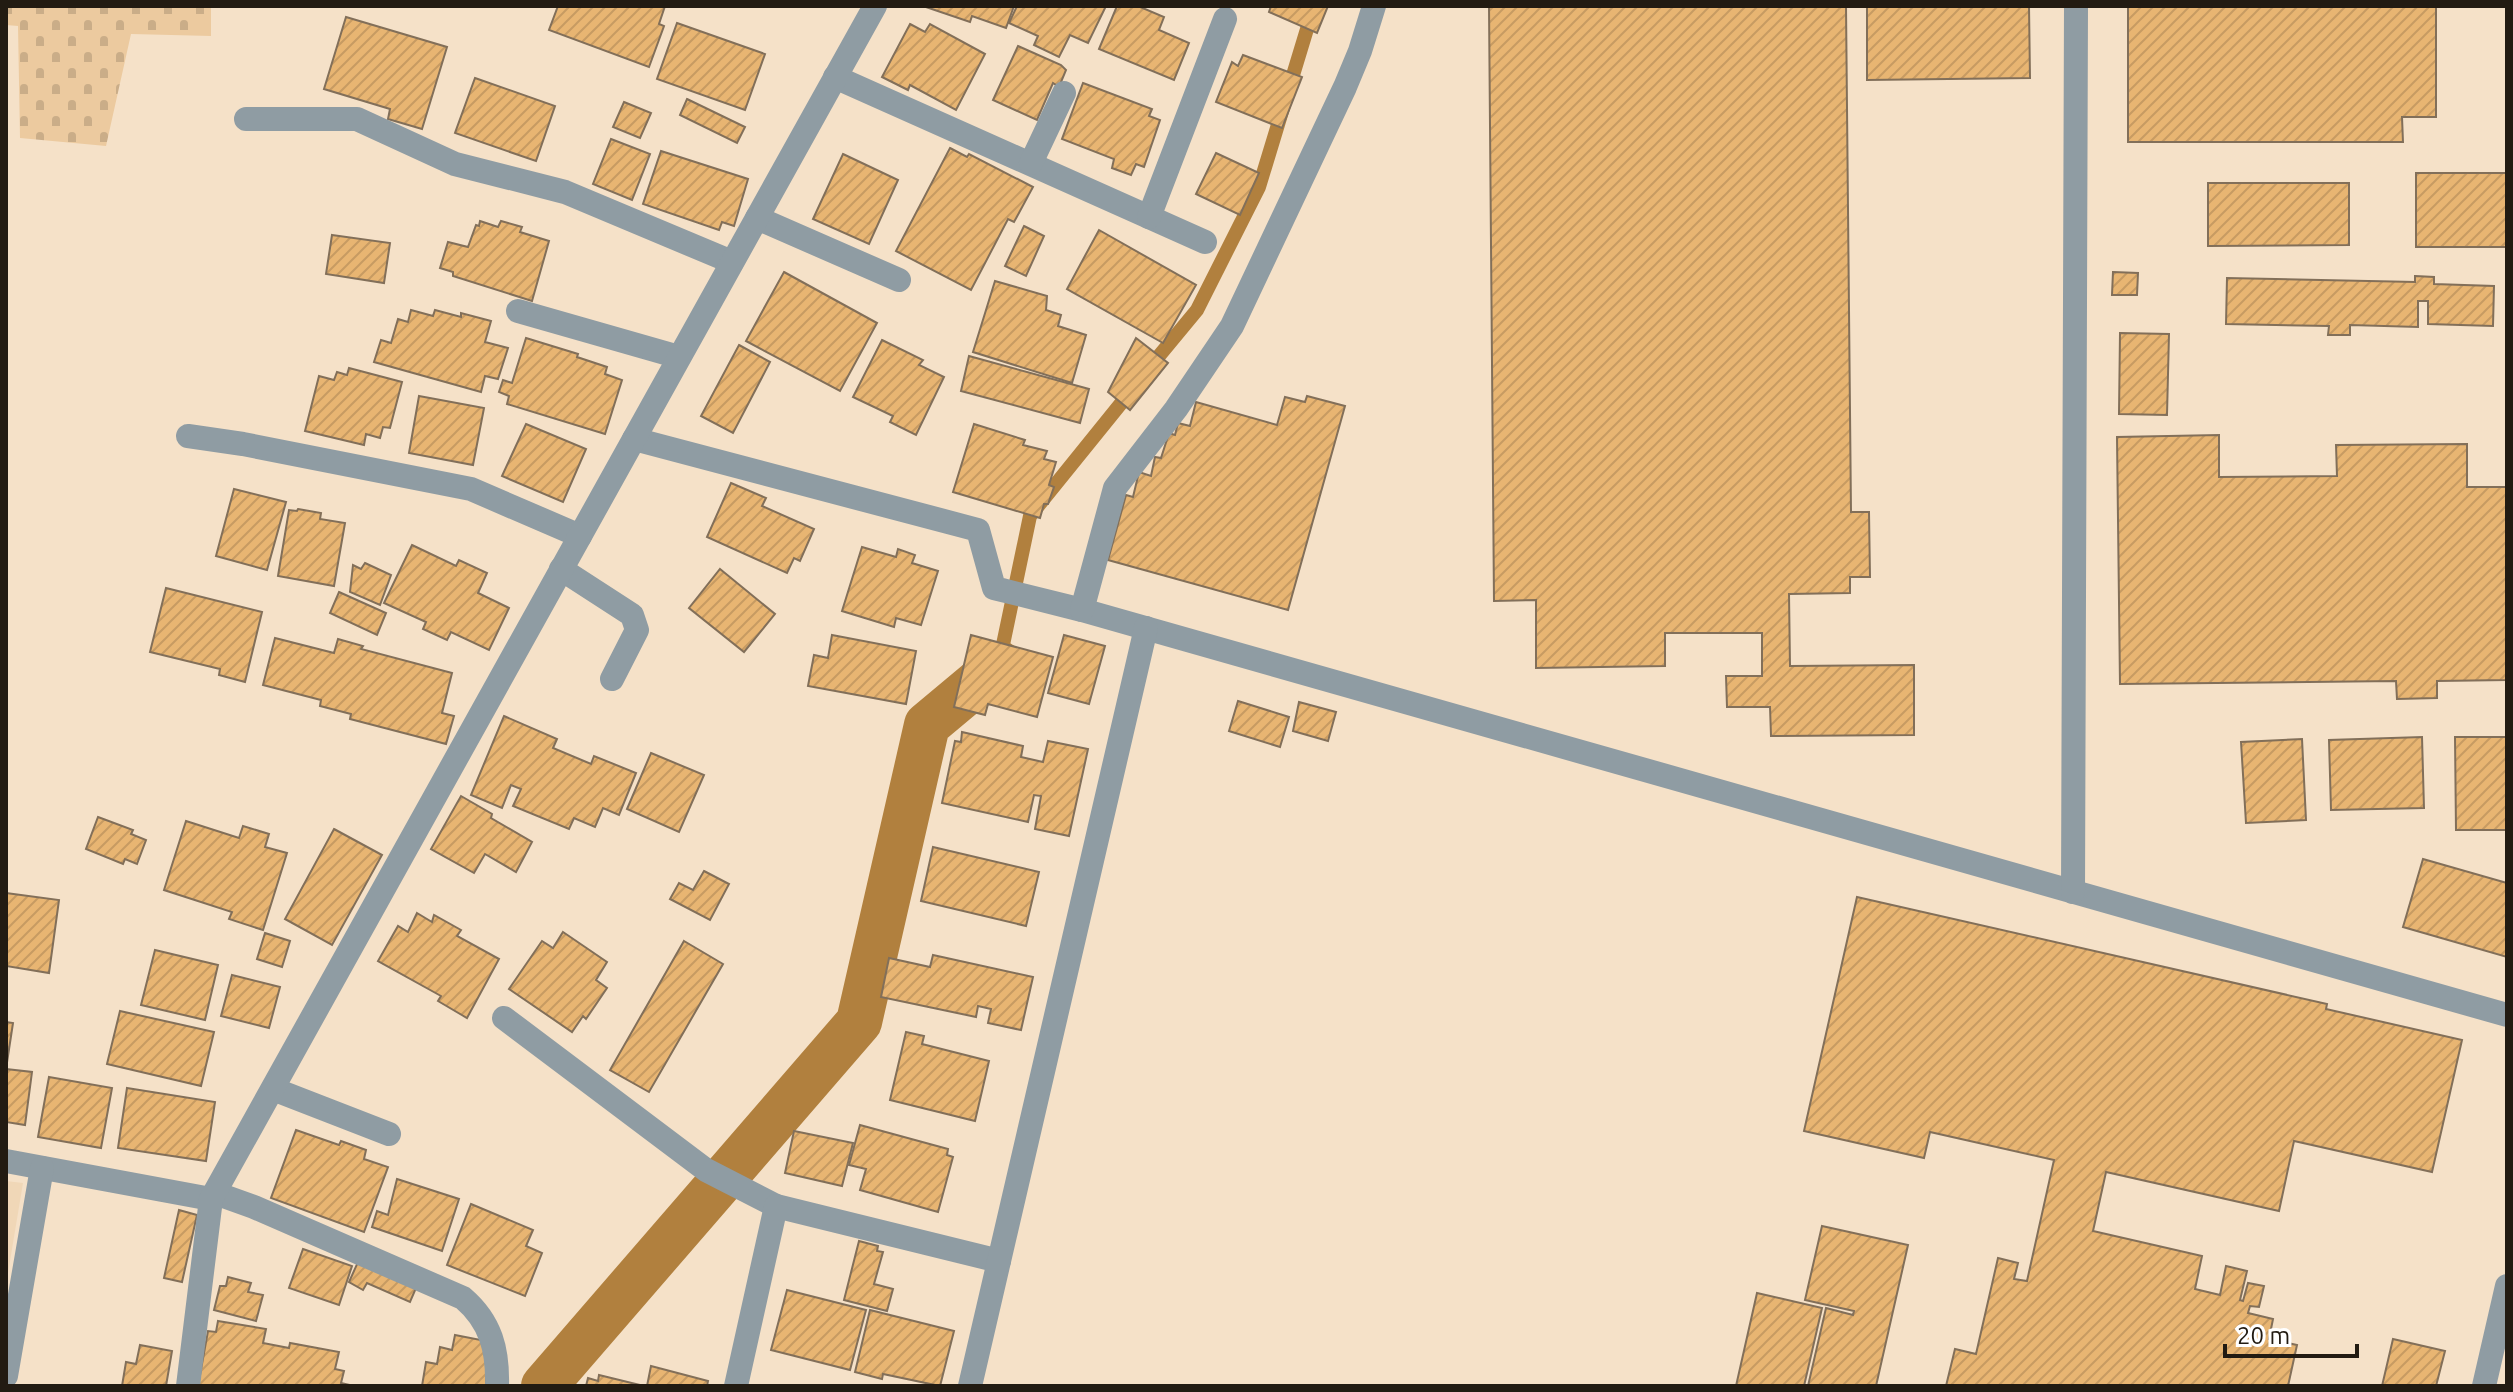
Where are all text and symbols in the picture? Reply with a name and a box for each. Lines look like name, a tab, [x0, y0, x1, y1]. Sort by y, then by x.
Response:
scale bar	[2225, 1308, 2357, 1358]
text: 20 m	[2237, 1322, 2290, 1349]

